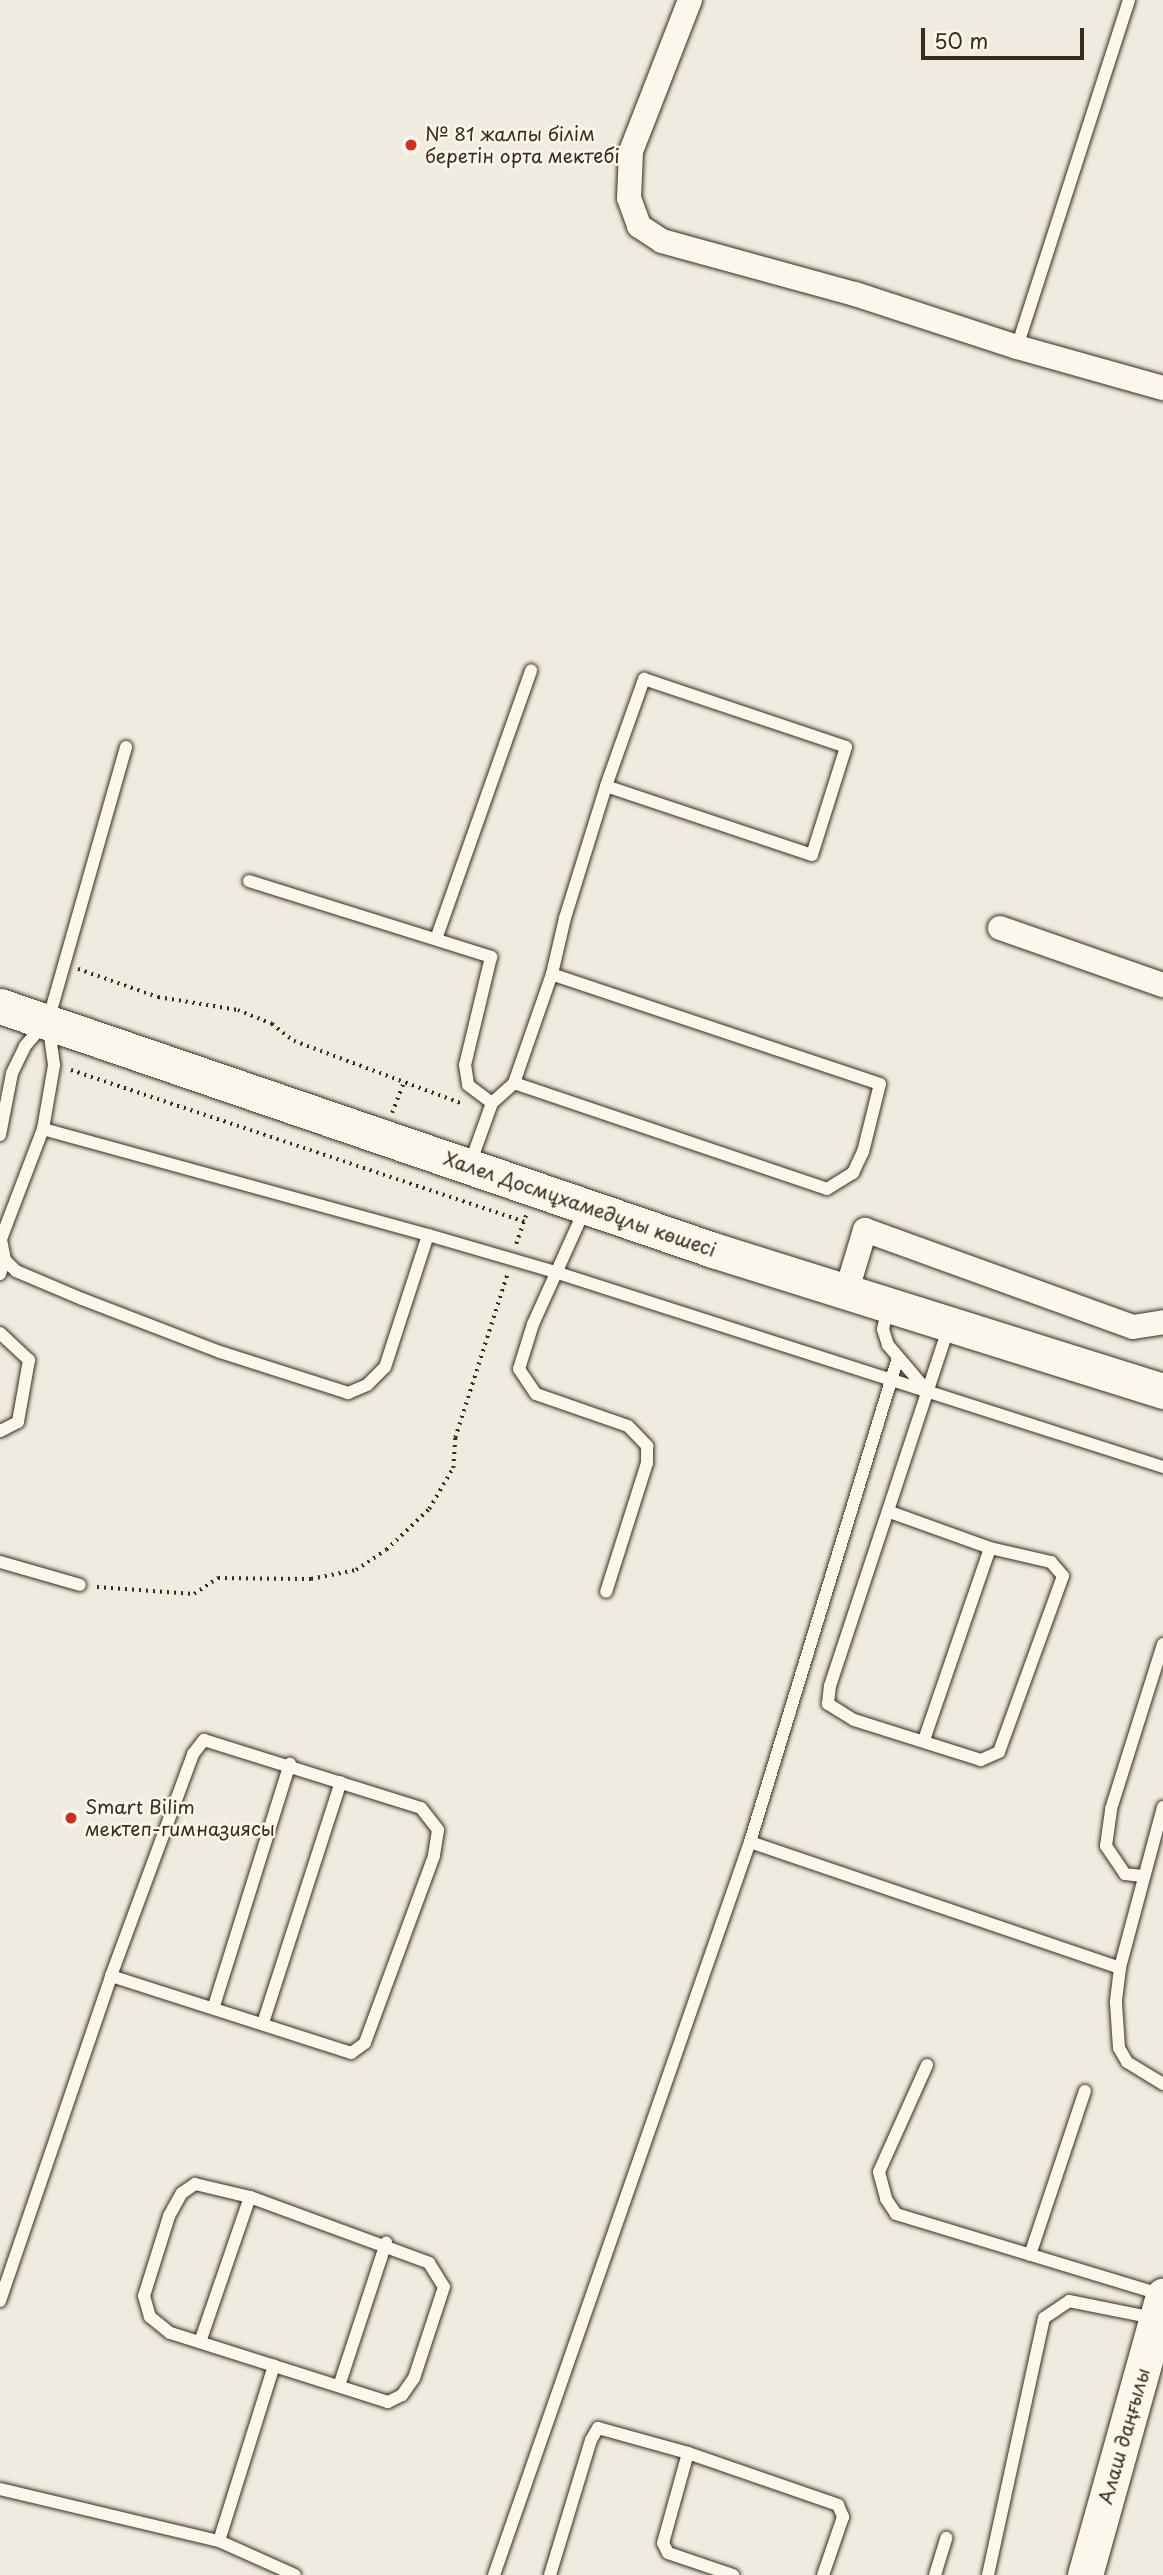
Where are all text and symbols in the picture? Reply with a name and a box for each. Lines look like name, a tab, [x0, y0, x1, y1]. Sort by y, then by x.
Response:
scale bar	[925, 14, 1088, 58]
text: 50 m	[934, 24, 988, 56]
place label: № 81 жалпы білім беретін орта мектебі	[425, 123, 621, 167]
marker: № 81 жалпы білім беретін орта мектебі	[403, 137, 419, 153]
street label: Халел Досмұхамедұлы көшесі	[441, 1147, 719, 1261]
place label: Smart Bilim мектеп-гимназиясы	[85, 1796, 275, 1840]
marker: Smart Bilim мектеп-гимназиясы	[63, 1810, 79, 1826]
street label: Алаш даңғылы	[1094, 2365, 1154, 2507]

